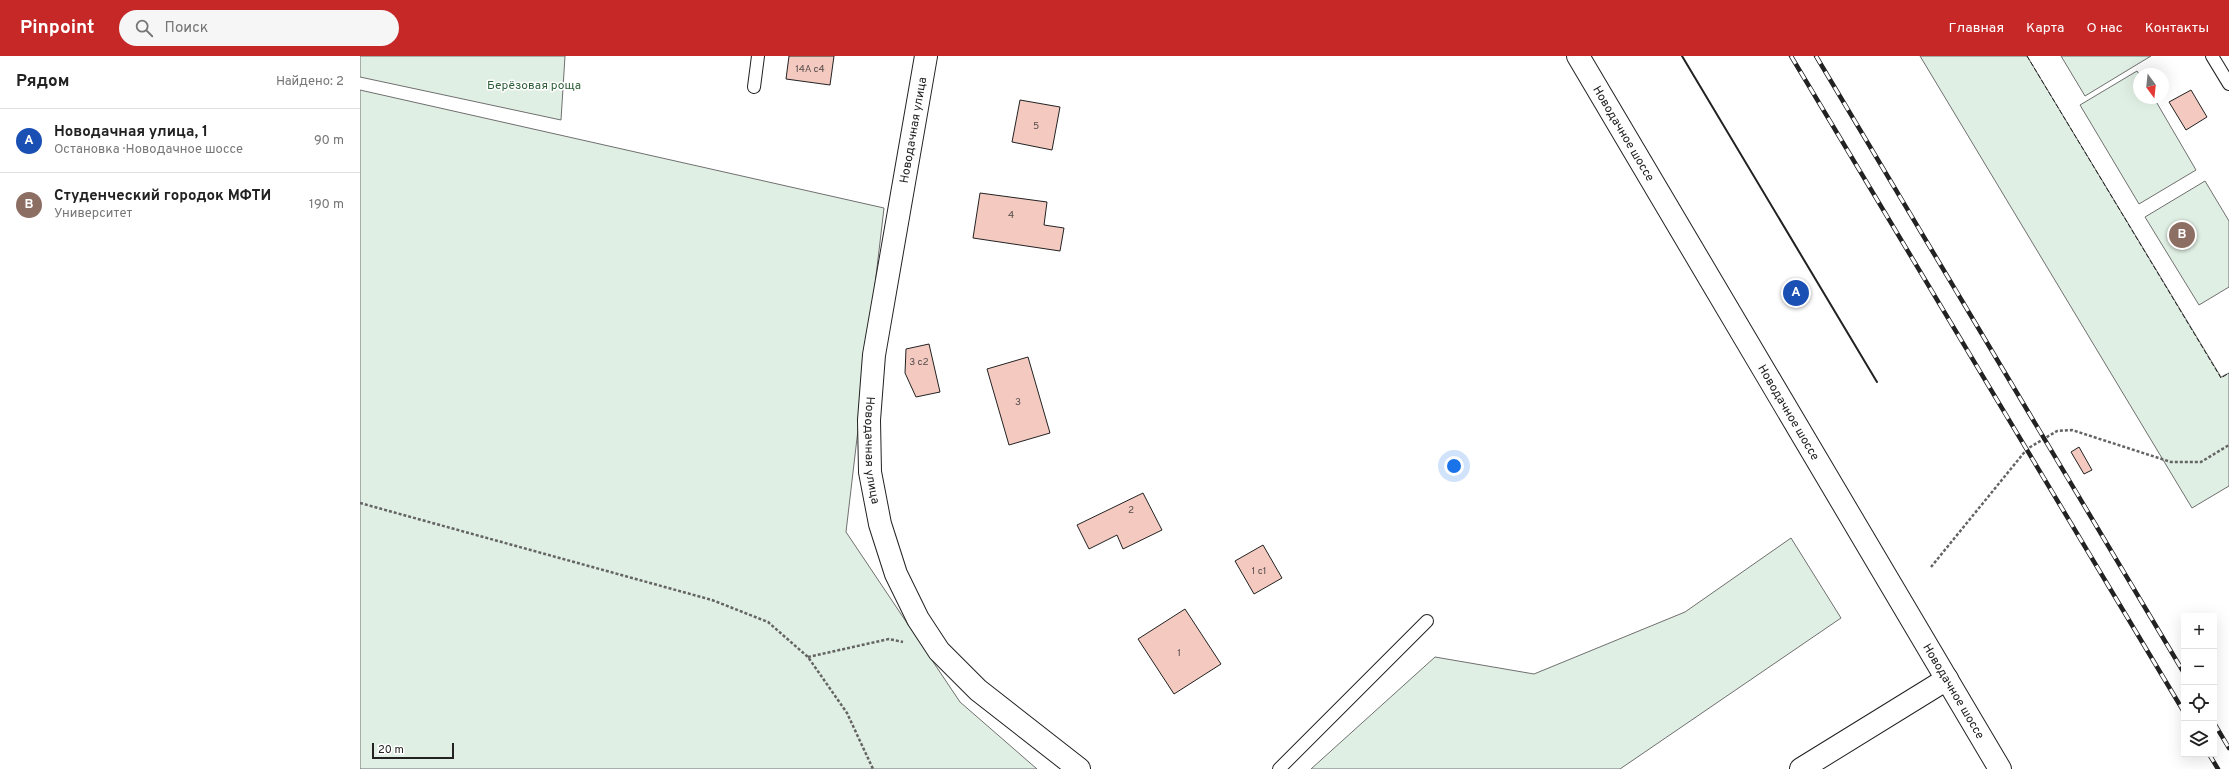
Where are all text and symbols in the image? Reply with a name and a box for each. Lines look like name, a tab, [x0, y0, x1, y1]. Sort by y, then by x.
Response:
search box	[119, 10, 399, 46]
text: Pinpoint	[20, 16, 95, 40]
icon: search	[133, 17, 155, 39]
text: Поиск	[165, 19, 208, 38]
text: Главная	[1949, 20, 2004, 37]
text: Карта	[2026, 20, 2064, 37]
text: О нас	[2086, 20, 2123, 37]
text: Контакты	[2145, 20, 2209, 37]
house number: 14А с4	[795, 63, 825, 76]
north arrow	[2133, 68, 2169, 104]
text: Рядом	[16, 71, 69, 93]
text: Найдено: 2	[276, 74, 344, 90]
street label: Новодачная улица	[897, 76, 931, 185]
park label: Берёзовая роща	[487, 78, 581, 94]
street label: Новодачное шоссе	[1588, 83, 1658, 185]
house number: 5	[1033, 120, 1039, 133]
text: Новодачная улица, 1	[54, 123, 208, 142]
text: A	[24, 133, 34, 149]
text: 90 m	[314, 133, 344, 149]
text: Остановка · Новодачное шоссе	[54, 142, 243, 158]
text: Студенческий городок МФТИ	[54, 187, 271, 206]
text: B	[25, 197, 33, 213]
text: 190 m	[309, 197, 344, 213]
text: Университет	[54, 206, 132, 222]
house number: 4	[1008, 209, 1014, 222]
pin: B	[2169, 220, 2195, 250]
pin: A	[1783, 278, 1809, 308]
house number: 3 с2	[909, 356, 929, 369]
street label: Новодачное шоссе	[1753, 362, 1823, 464]
street label: Новодачная улица	[860, 396, 883, 505]
house number: 3	[1015, 396, 1021, 409]
your location	[1444, 456, 1464, 476]
house number: 2	[1128, 504, 1134, 517]
house number: 1 с1	[1252, 565, 1266, 578]
map controls	[2181, 613, 2217, 757]
button: +	[2181, 613, 2217, 649]
street label: Новодачное шоссе	[1918, 641, 1988, 742]
house number: 1	[1177, 647, 1181, 660]
button: −	[2181, 649, 2217, 685]
button: locate	[2181, 685, 2217, 721]
button: layers	[2181, 721, 2217, 757]
scale bar	[372, 741, 454, 760]
text: 20 m	[378, 743, 404, 757]

